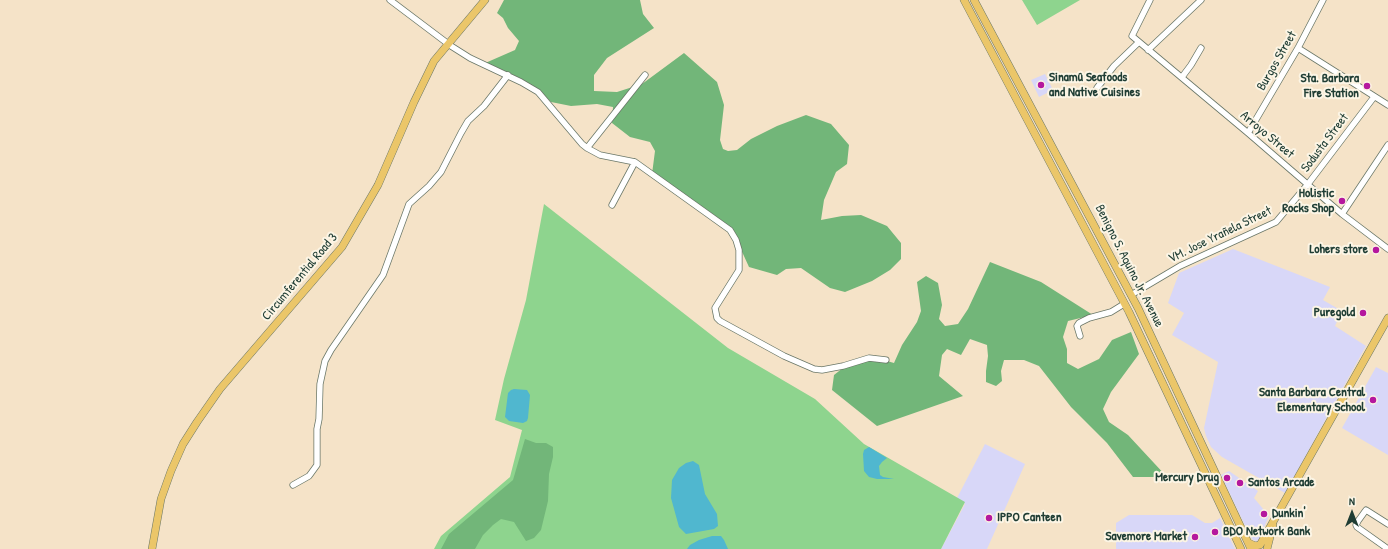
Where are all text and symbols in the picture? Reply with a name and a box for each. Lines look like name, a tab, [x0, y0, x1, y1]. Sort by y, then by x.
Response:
street label: Burgos Street	[1254, 28, 1300, 94]
place label: Sinamû Seafoods and Native Cuisines	[1049, 70, 1140, 101]
place label: Sta. Barbara Fire Station	[1300, 71, 1359, 102]
marker: Sinamû Seafoods and Native Cuisines	[1036, 80, 1046, 90]
marker: Sta. Barbara Fire Station	[1362, 81, 1372, 91]
street label: Arroyo Street	[1237, 108, 1297, 162]
street label: Sodusta Street	[1298, 111, 1352, 175]
place label: Holistic Rocks Shop	[1282, 186, 1334, 217]
marker: Holistic Rocks Shop	[1337, 196, 1347, 206]
street label: Benigno S. Aquino Jr. Avenue	[1091, 202, 1167, 330]
street label: VM. Jose Yrañela Street	[1166, 203, 1274, 267]
street label: Circumferential Road 3	[259, 230, 341, 324]
place label: Lohers store	[1309, 242, 1368, 258]
marker: Lohers store	[1371, 245, 1381, 255]
place label: Puregold	[1314, 305, 1355, 321]
marker: Puregold	[1358, 308, 1368, 318]
place label: Santa Barbara Central Elementary School	[1259, 385, 1365, 416]
marker: Santa Barbara Central Elementary School	[1368, 395, 1378, 405]
place label: Mercury Drug	[1155, 470, 1219, 486]
marker: Mercury Drug	[1222, 473, 1232, 483]
place label: Santos Arcade	[1248, 475, 1314, 491]
marker: Santos Arcade	[1235, 478, 1245, 488]
north arrow	[1332, 493, 1372, 533]
text: N	[1349, 494, 1355, 508]
place label: Dunkin'	[1272, 506, 1306, 522]
marker: Dunkin'	[1259, 509, 1269, 519]
place label: IPPO Canteen	[997, 510, 1062, 526]
marker: IPPO Canteen	[984, 513, 994, 523]
place label: BDO Network Bank	[1223, 524, 1310, 540]
marker: BDO Network Bank	[1210, 527, 1220, 537]
place label: Savemore Market	[1105, 529, 1187, 545]
marker: Savemore Market	[1190, 532, 1200, 542]

